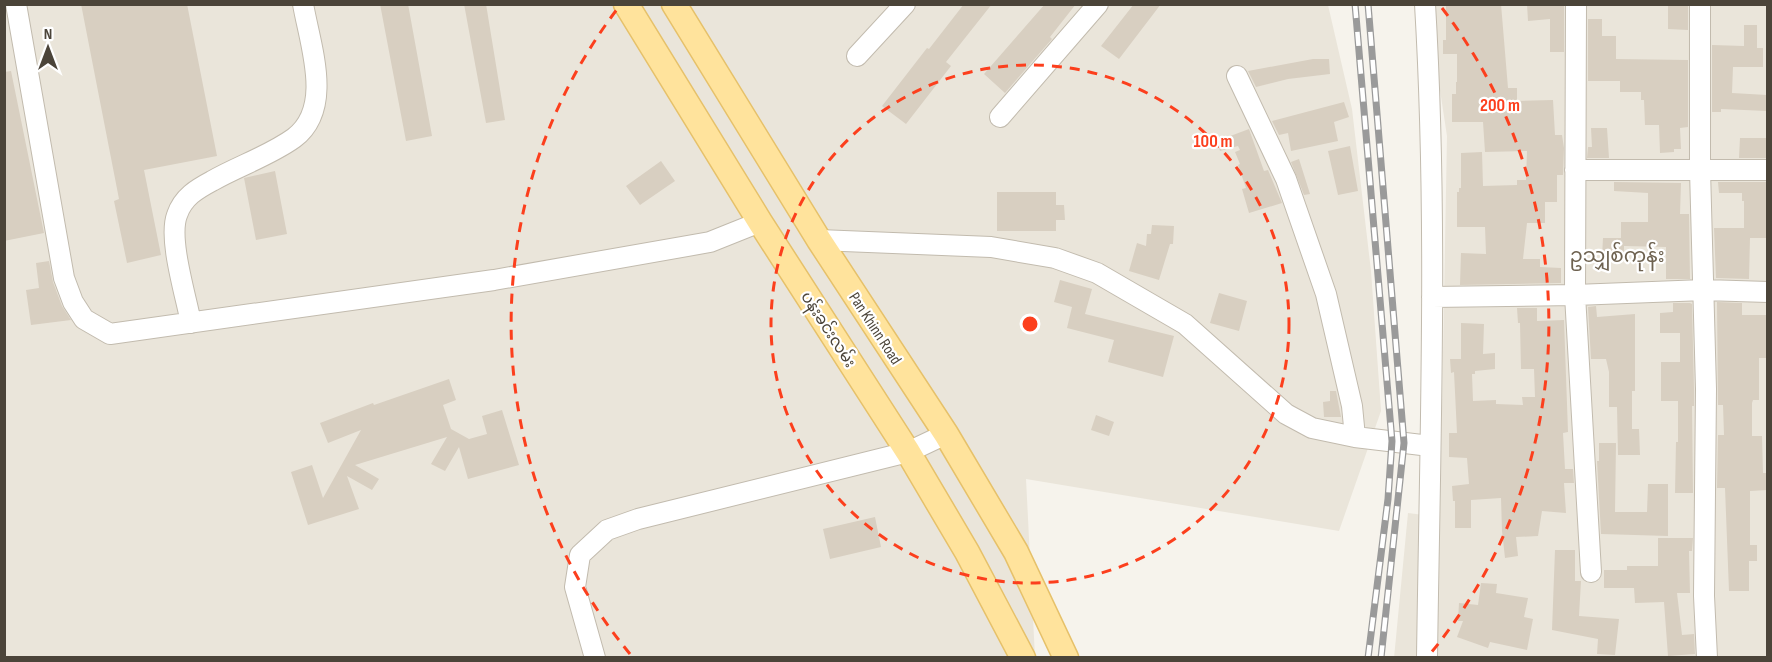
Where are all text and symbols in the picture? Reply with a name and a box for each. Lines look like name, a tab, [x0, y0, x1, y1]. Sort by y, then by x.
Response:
north arrow	[18, 18, 78, 78]
text: N	[44, 25, 52, 44]
text: 200 m	[1480, 95, 1520, 116]
text: 100 m	[1194, 131, 1233, 152]
district label: ဥသျှစ်ကုန်း	[1569, 241, 1665, 272]
street label: ပန်းခင်းလမ်း	[794, 287, 862, 373]
street label: Pan Khinn Road	[844, 289, 905, 368]
centre of rings	[1020, 314, 1040, 334]

